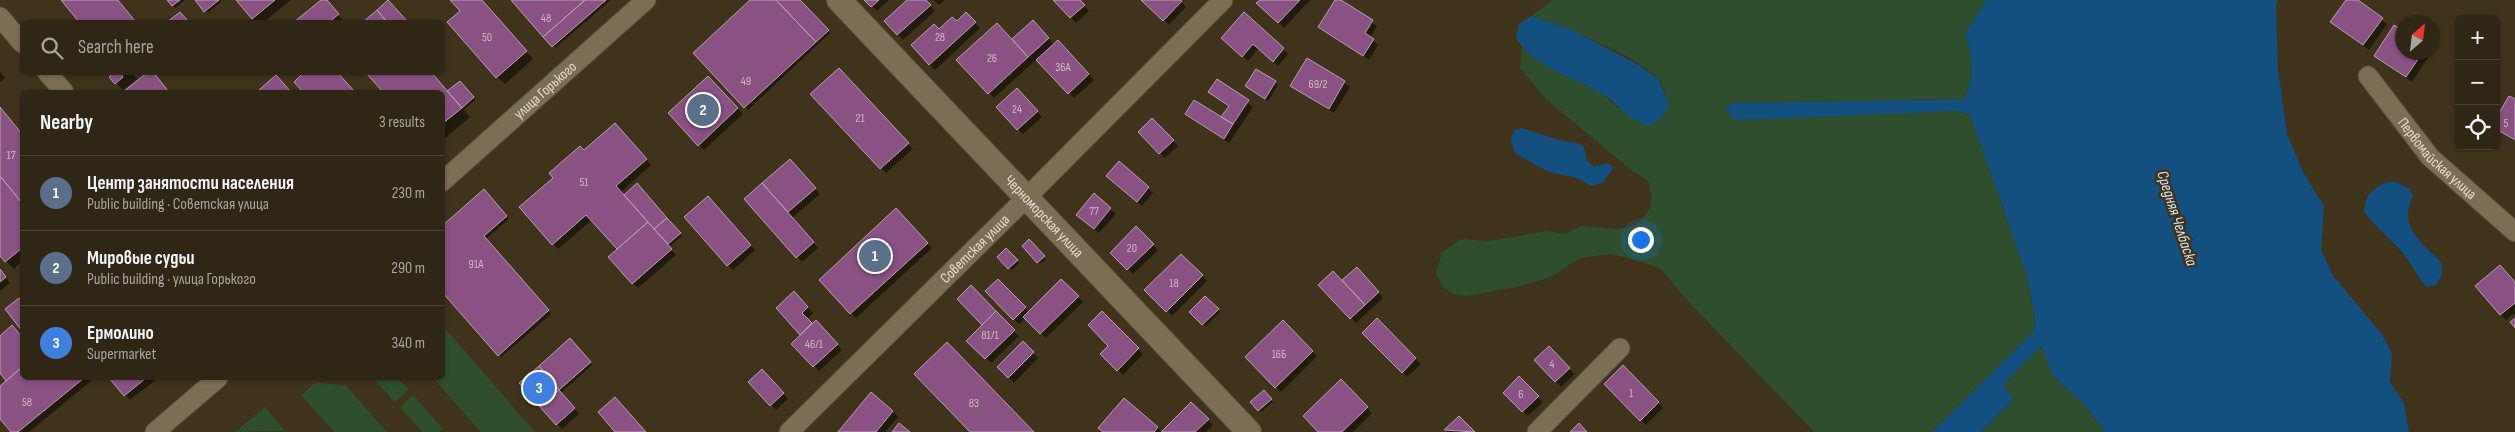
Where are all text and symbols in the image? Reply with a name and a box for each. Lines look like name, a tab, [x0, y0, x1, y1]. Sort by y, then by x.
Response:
house number: 48	[541, 11, 551, 26]
north arrow	[2395, 15, 2440, 60]
map controls	[2455, 15, 2500, 150]
button: +	[2455, 15, 2500, 60]
search box	[20, 20, 445, 75]
house number: 50	[482, 30, 492, 45]
house number: 28	[935, 30, 945, 45]
icon: search	[38, 34, 66, 62]
text: Search here	[78, 36, 154, 59]
house number: 26	[987, 51, 997, 66]
street label: улица Горького	[510, 57, 581, 124]
house number: 36А	[1055, 60, 1072, 75]
button: −	[2455, 60, 2500, 105]
house number: 49	[741, 74, 751, 89]
house number: 69/2	[1309, 77, 1328, 92]
pin: 2	[687, 91, 719, 129]
house number: 24	[1012, 102, 1022, 117]
button: locate	[2455, 105, 2500, 150]
text: Nearby	[40, 110, 93, 135]
house number: 21	[855, 111, 865, 126]
text: 3 results	[379, 113, 425, 132]
street label: Первомайская улица	[2393, 114, 2481, 204]
house number: 5	[2504, 116, 2509, 131]
house number: 17	[7, 148, 16, 163]
water label: Средняя Челбаска	[2152, 168, 2201, 269]
street label: Черноморская улица	[1000, 171, 1088, 262]
text: Центр занятости населения	[87, 172, 294, 195]
house number: 51	[579, 175, 589, 190]
text: 1	[53, 184, 59, 203]
text: 230 m	[392, 184, 425, 203]
text: Public building · Советская улица	[87, 195, 269, 214]
house number: 77	[1089, 204, 1099, 219]
street label: Советская улица	[936, 210, 1014, 287]
your location	[1628, 227, 1654, 253]
pin: 1	[859, 237, 891, 275]
house number: 20	[1127, 241, 1137, 256]
text: Мировые судьи	[87, 247, 195, 270]
house number: 91А	[469, 257, 484, 272]
text: 2	[52, 259, 60, 278]
text: 290 m	[391, 259, 425, 278]
text: Public building · улица Горького	[87, 270, 256, 289]
house number: 18	[1169, 276, 1179, 291]
text: Ермолино	[87, 322, 154, 345]
house number: 81/1	[981, 328, 999, 343]
text: 3	[52, 334, 60, 353]
text: 340 m	[392, 334, 425, 353]
house number: 46/1	[805, 337, 824, 352]
text: Supermarket	[87, 345, 156, 364]
house number: 16Б	[1272, 347, 1286, 362]
house number: 4	[1549, 357, 1555, 372]
pin: 3	[523, 369, 555, 407]
house number: 1	[1629, 386, 1634, 401]
house number: 6	[1518, 387, 1524, 402]
house number: 58	[22, 395, 32, 410]
house number: 83	[969, 396, 979, 411]

